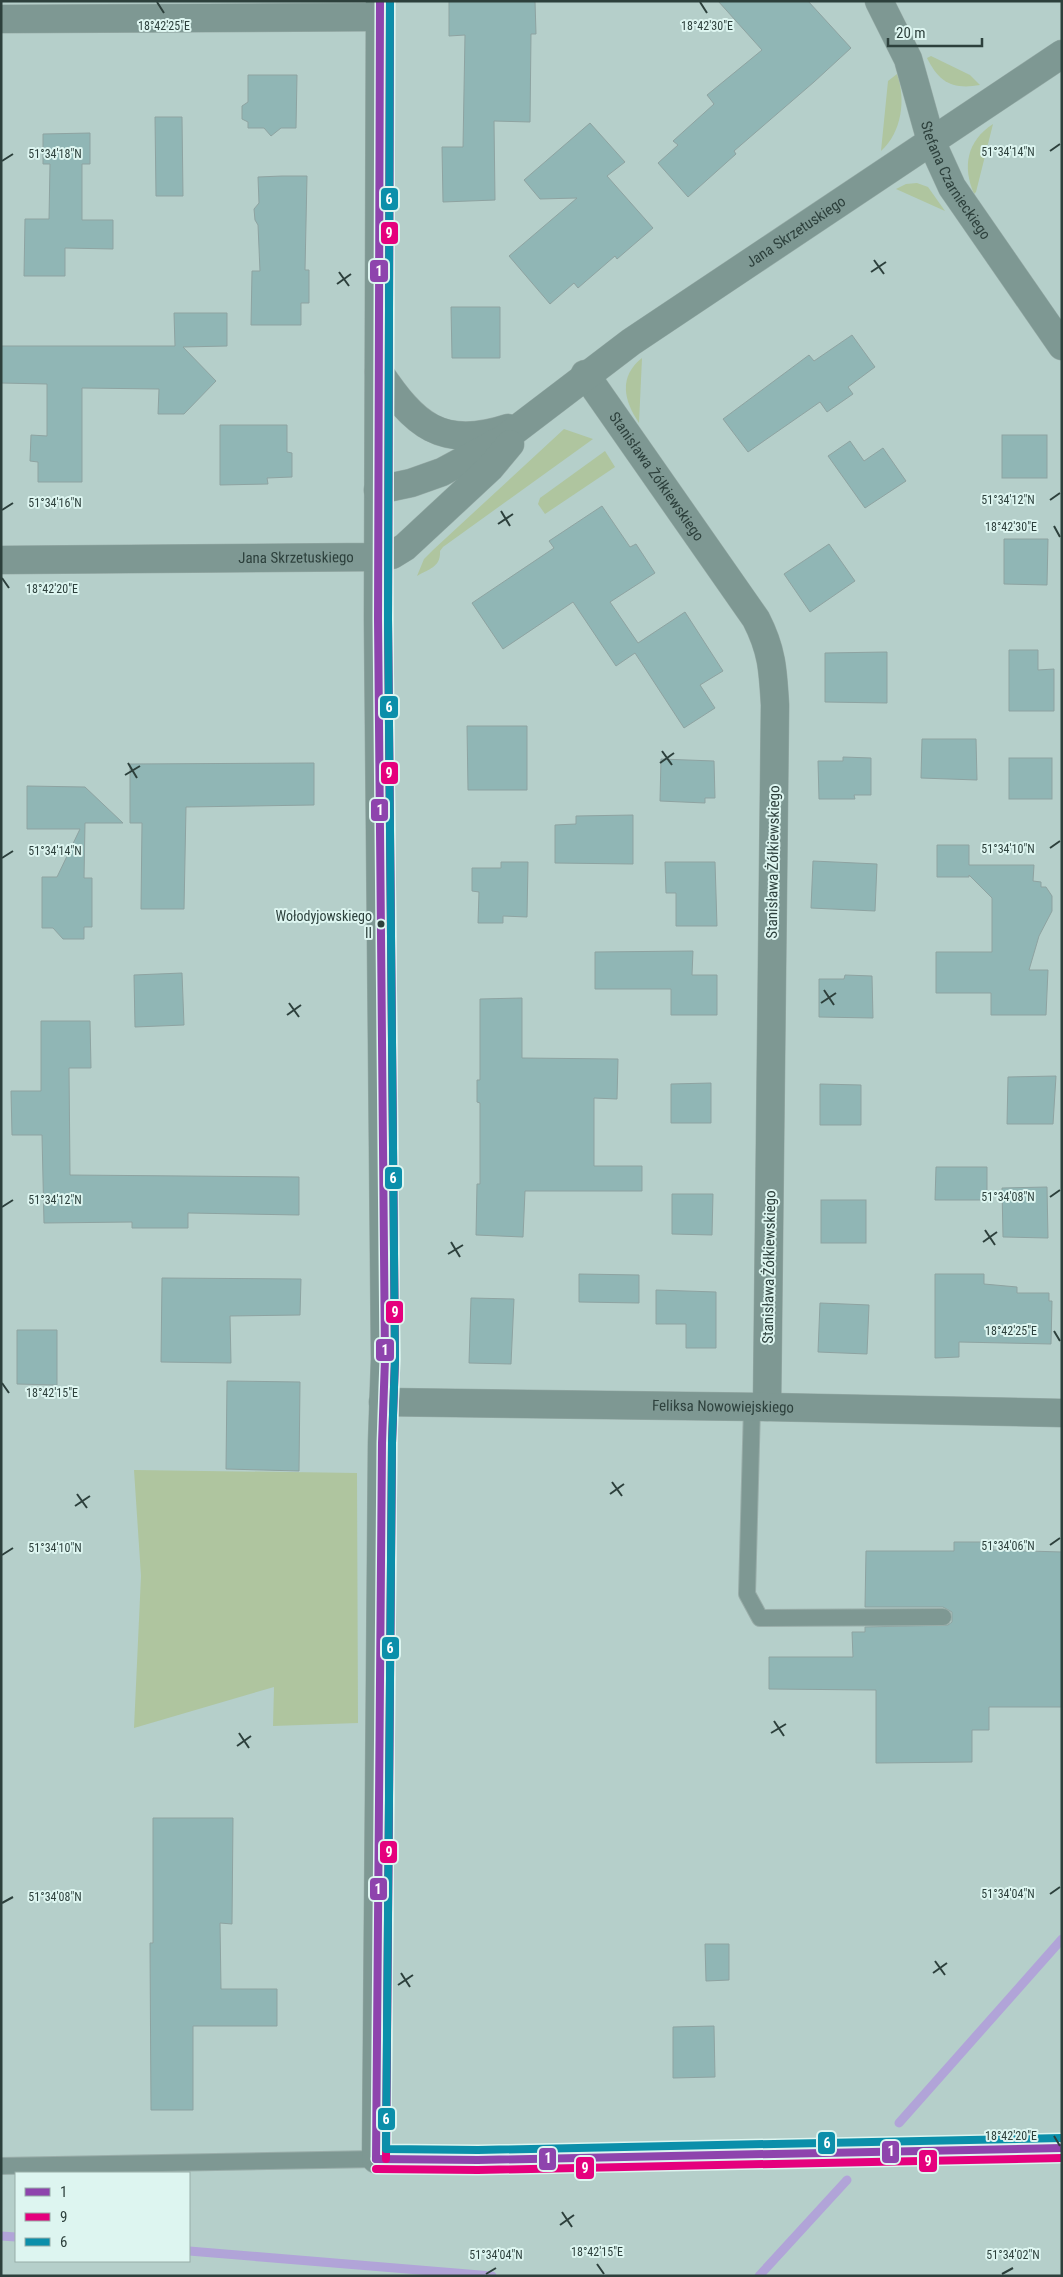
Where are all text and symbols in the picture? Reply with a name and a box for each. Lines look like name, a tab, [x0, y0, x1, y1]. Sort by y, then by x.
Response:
scale bar	[888, 15, 982, 47]
text: 18°42'25"E	[138, 19, 190, 33]
text: 18°42'30"E	[681, 19, 733, 33]
text: 20 m	[896, 24, 926, 42]
street label: Stefana Czarnieckiego	[917, 119, 995, 243]
text: 51°34'14"N	[981, 145, 1035, 159]
text: 51°34'18"N	[28, 147, 82, 161]
line badge: 6	[380, 187, 399, 211]
text: 6	[385, 191, 393, 207]
street label: Jana Skrzetuskiego	[743, 192, 849, 271]
line badge: 9	[380, 221, 399, 245]
text: 9	[385, 225, 393, 241]
line badge: 1	[369, 259, 389, 283]
text: 1	[375, 263, 383, 279]
street label: Stanisława Żółkiewskiego	[605, 408, 708, 545]
text: 51°34'12"N	[981, 493, 1035, 507]
text: 51°34'16"N	[28, 496, 82, 510]
text: 18°42'30"E	[985, 520, 1037, 534]
street label: Jana Skrzetuskiego	[238, 548, 354, 567]
text: 18°42'20"E	[26, 582, 78, 596]
line badge: 6	[379, 695, 399, 719]
text: 6	[385, 699, 393, 715]
line badge: 9	[380, 761, 399, 785]
text: 9	[385, 765, 393, 781]
street label: Stanisława Żółkiewskiego	[763, 785, 783, 939]
line badge: 1	[370, 798, 389, 822]
text: 1	[376, 802, 384, 818]
text: 51°34'10"N	[981, 842, 1035, 856]
text: 51°34'14"N	[28, 844, 82, 858]
place label: Wołodyjowskiego II	[276, 908, 372, 941]
marker: Wołodyjowskiego II	[376, 919, 386, 929]
line badge: 6	[384, 1166, 403, 1190]
text: 6	[389, 1170, 397, 1186]
street label: Stanisława Żółkiewskiego	[759, 1190, 779, 1344]
text: 51°34'08"N	[981, 1190, 1035, 1204]
text: 51°34'12"N	[28, 1193, 82, 1207]
line badge: 9	[385, 1300, 404, 1324]
text: 9	[391, 1304, 399, 1320]
text: 18°42'25"E	[985, 1324, 1037, 1338]
line badge: 1	[375, 1338, 395, 1362]
text: 1	[381, 1342, 389, 1358]
text: 18°42'15"E	[26, 1386, 78, 1400]
street label: Feliksa Nowowiejskiego	[652, 1397, 794, 1417]
text: 51°34'06"N	[981, 1539, 1035, 1553]
text: 51°34'10"N	[28, 1541, 82, 1555]
line badge: 6	[381, 1636, 400, 1660]
text: 6	[386, 1640, 394, 1656]
line badge: 9	[379, 1840, 398, 1864]
text: 9	[385, 1844, 393, 1860]
line badge: 1	[369, 1877, 388, 1901]
text: 1	[374, 1881, 382, 1897]
text: 51°34'04"N	[981, 1887, 1035, 1901]
text: 51°34'08"N	[28, 1890, 82, 1904]
line badge: 6	[377, 2107, 396, 2131]
text: 6	[382, 2111, 390, 2127]
text: 18°42'20"E	[985, 2129, 1037, 2143]
line badge: 6	[817, 2131, 836, 2155]
text: 6	[823, 2135, 831, 2151]
line badge: 1	[881, 2140, 900, 2164]
text: 1	[887, 2143, 895, 2159]
line badge: 1	[538, 2147, 557, 2171]
line badge: 9	[918, 2149, 938, 2173]
text: 1	[544, 2150, 552, 2166]
text: 9	[924, 2153, 932, 2169]
line badge: 9	[575, 2156, 595, 2180]
text: 9	[581, 2160, 589, 2176]
legend	[15, 2172, 190, 2262]
text: 1	[60, 2183, 67, 2201]
text: 9	[60, 2208, 67, 2226]
text: 6	[60, 2233, 67, 2251]
text: 18°42'15"E	[571, 2245, 623, 2259]
text: 51°34'04"N	[469, 2248, 523, 2262]
text: 51°34'02"N	[986, 2248, 1040, 2262]

